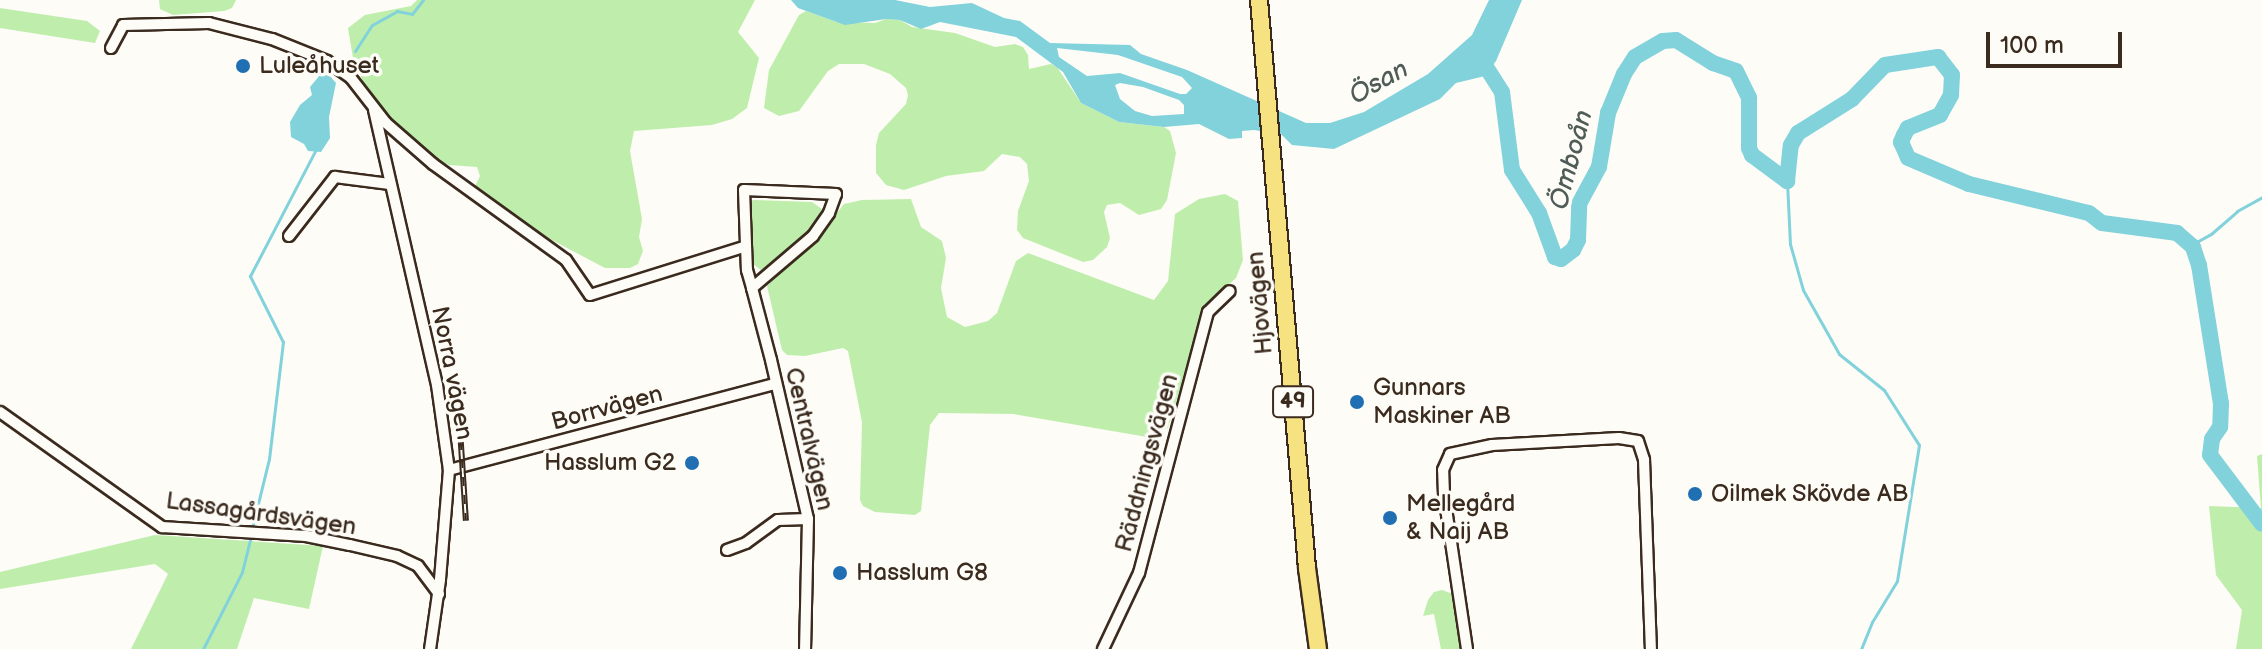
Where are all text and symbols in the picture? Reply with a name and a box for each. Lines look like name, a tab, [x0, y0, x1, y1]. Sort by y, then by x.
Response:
scale bar	[1990, 16, 2126, 66]
text: 100 m	[2000, 31, 2064, 60]
place label: Luleåhuset	[259, 52, 379, 80]
water label: Ösan	[1344, 54, 1414, 112]
marker: Luleåhuset	[234, 57, 252, 75]
water label: Ömboån	[1544, 107, 1600, 213]
street label: Hjovägen	[1241, 250, 1279, 356]
street label: Norra vägen	[425, 304, 479, 442]
street label: Centralvägen	[779, 365, 839, 513]
street label: Räddningsvägen	[1109, 371, 1185, 555]
place label: Gunnars Maskiner AB	[1373, 374, 1511, 430]
street label: Borrvägen	[548, 379, 666, 437]
road number: 49	[1271, 384, 1315, 420]
marker: Gunnars Maskiner AB	[1348, 393, 1366, 411]
place label: Hasslum G2	[544, 449, 676, 477]
marker: Hasslum G2	[683, 454, 701, 472]
place label: Oilmek Skövde AB	[1711, 480, 1909, 508]
marker: Oilmek Skövde AB	[1686, 485, 1704, 503]
street label: Lassagårdsvägen	[164, 486, 358, 542]
place label: Mellegård & Naij AB	[1406, 490, 1515, 546]
marker: Mellegård & Naij AB	[1381, 509, 1399, 527]
place label: Hasslum G8	[856, 559, 988, 587]
marker: Hasslum G8	[831, 564, 849, 582]

